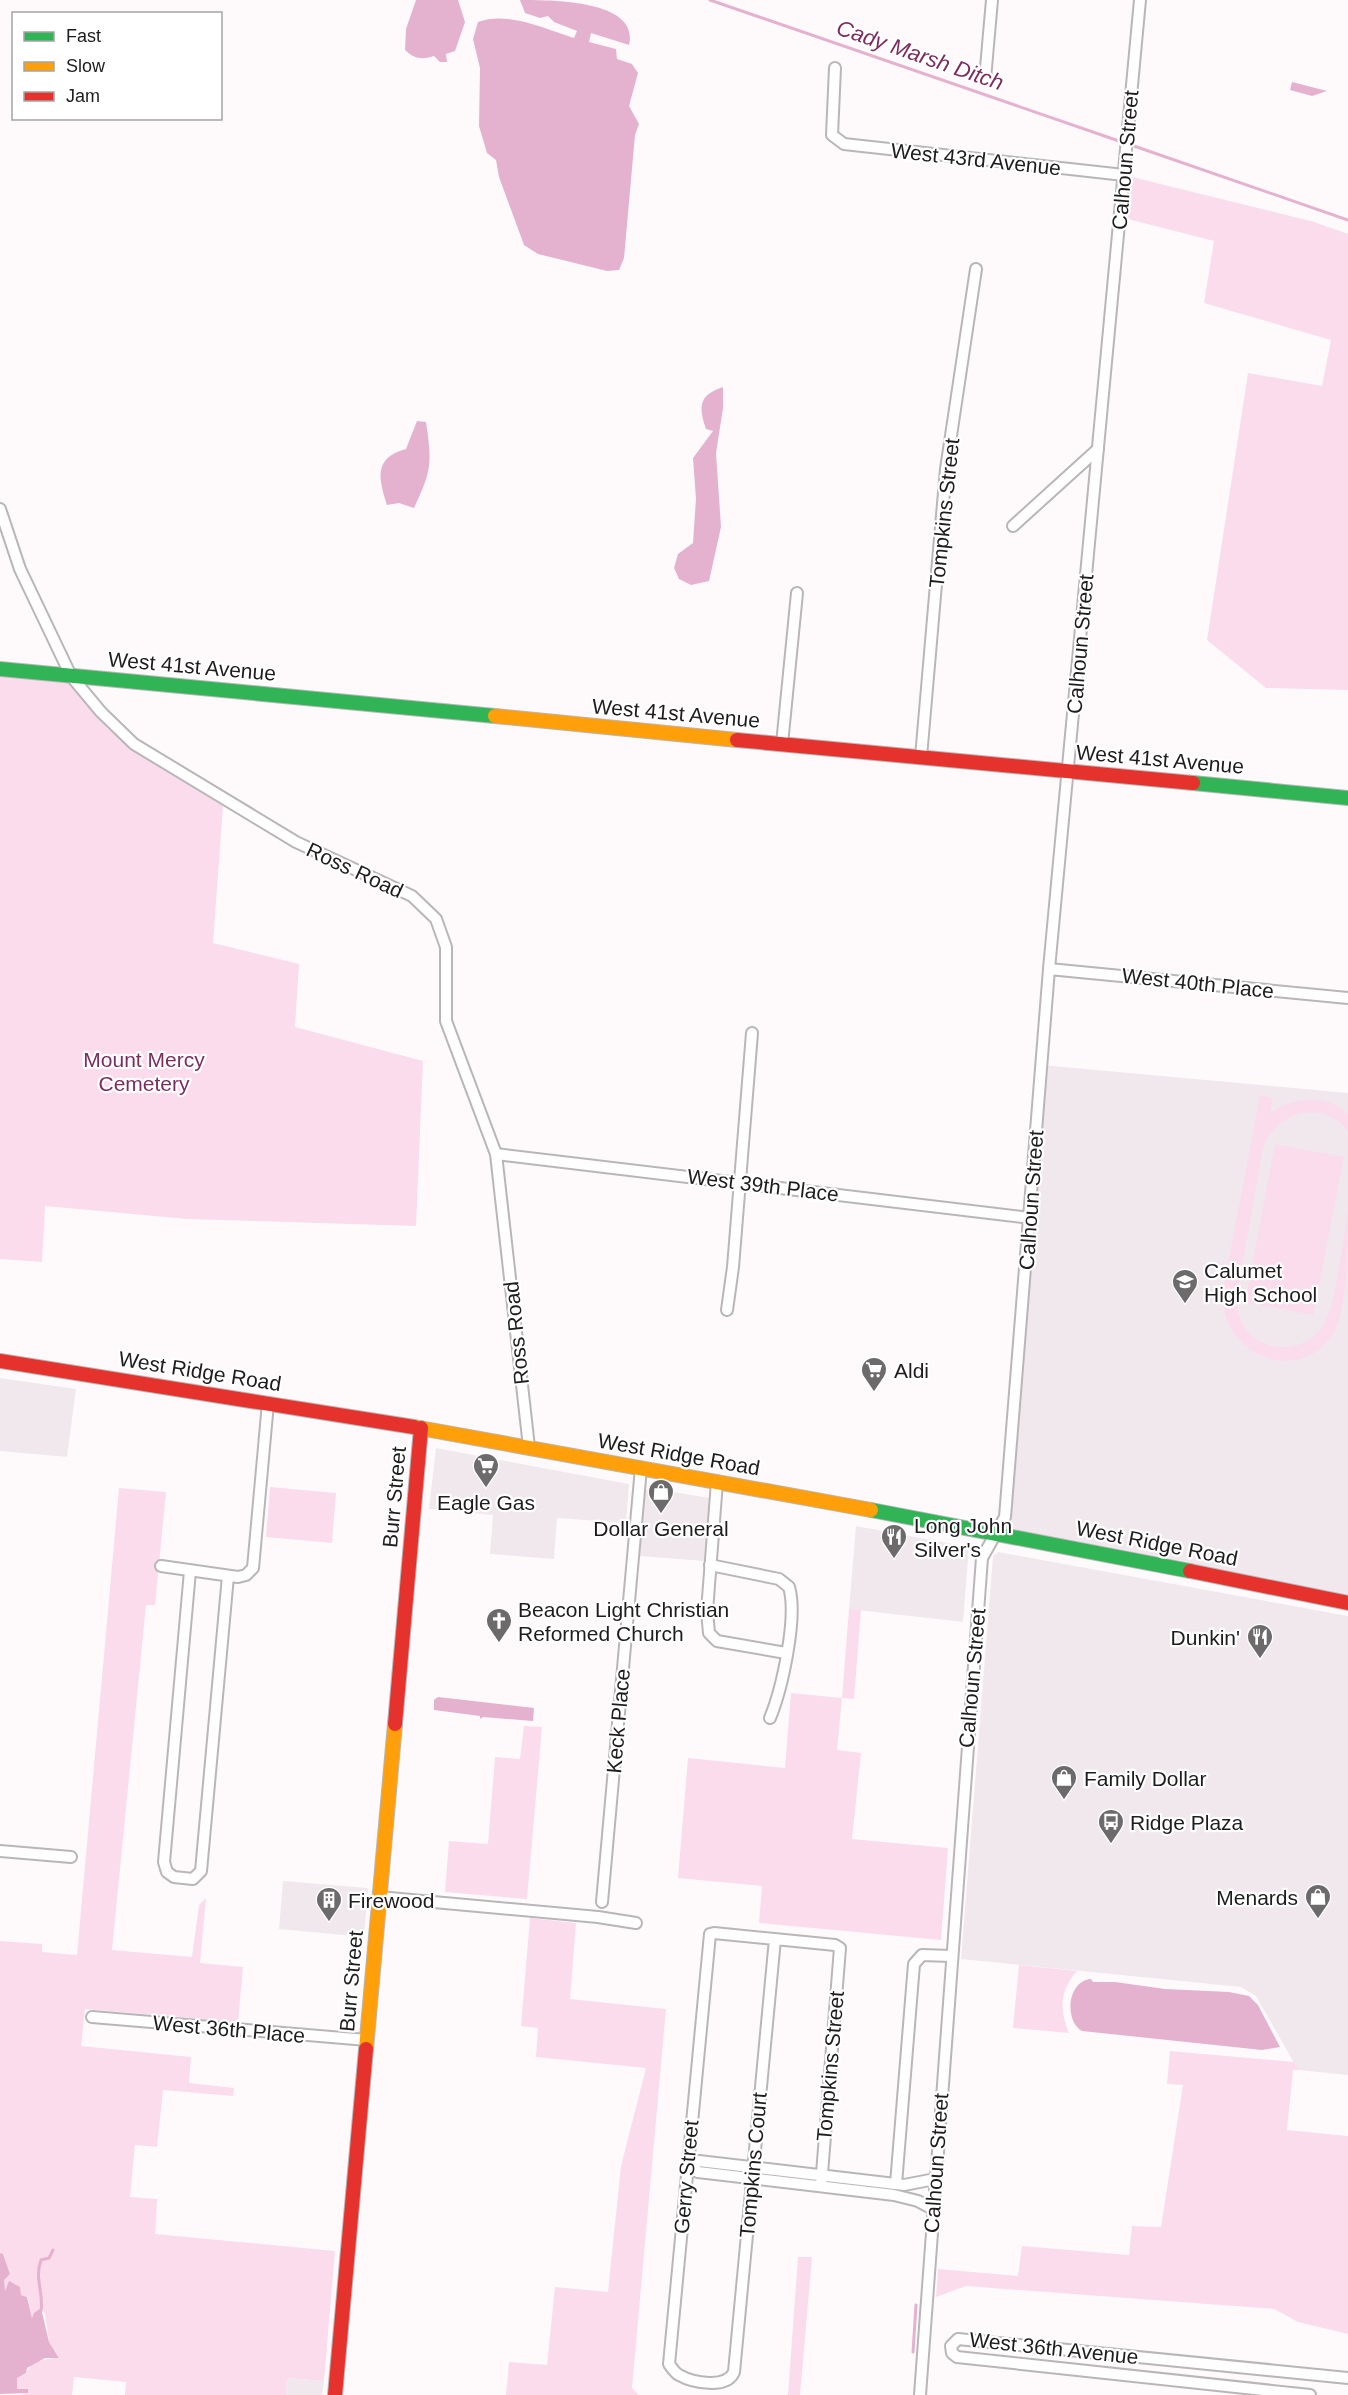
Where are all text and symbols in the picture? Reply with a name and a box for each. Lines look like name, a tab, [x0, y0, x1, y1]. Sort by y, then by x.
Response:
legend	[12, 12, 222, 120]
water label: Cady Marsh Ditch	[833, 15, 1007, 95]
text: Fast	[66, 26, 101, 46]
text: Slow	[66, 56, 106, 76]
text: Jam	[66, 86, 100, 106]
street label: Calhoun Street	[1107, 89, 1143, 231]
street label: West 43rd Avenue	[890, 139, 1062, 179]
street label: Tompkins Street	[925, 437, 963, 589]
street label: Calhoun Street	[1062, 573, 1098, 715]
street label: West 41st Avenue	[107, 647, 277, 685]
street label: West 41st Avenue	[591, 694, 761, 732]
street label: West 41st Avenue	[1075, 740, 1245, 778]
street label: Ross Road	[303, 838, 407, 902]
street label: West 40th Place	[1121, 964, 1275, 1002]
park label: Mount Mercy Cemetery	[83, 1048, 205, 1095]
street label: Calhoun Street	[1015, 1129, 1047, 1271]
street label: West 39th Place	[686, 1164, 840, 1206]
place label: Calumet High School	[1204, 1259, 1317, 1306]
school or university icon: Calumet High School	[1170, 1267, 1200, 1305]
street label: Ross Road	[499, 1280, 533, 1386]
street label: West Ridge Road	[117, 1347, 283, 1395]
supermarket icon: Aldi	[859, 1355, 889, 1393]
place label: Aldi	[894, 1359, 929, 1382]
street label: West Ridge Road	[596, 1428, 762, 1480]
street label: Burr Street	[378, 1445, 410, 1549]
supermarket icon: Eagle Gas	[471, 1451, 501, 1489]
shop icon: Dollar General	[646, 1477, 676, 1515]
place label: Eagle Gas	[437, 1491, 535, 1514]
place label: Long John Silver's	[914, 1514, 1012, 1561]
street label: West Ridge Road	[1074, 1516, 1240, 1570]
place label: Dollar General	[593, 1517, 729, 1540]
restaurant icon: Long John Silver's	[879, 1522, 909, 1560]
place label: Beacon Light Christian Reformed Church	[518, 1598, 729, 1645]
church icon: Beacon Light Christian Reformed Church	[484, 1606, 514, 1644]
street label: Calhoun Street	[954, 1607, 990, 1749]
restaurant icon: Dunkin'	[1245, 1622, 1275, 1660]
place label: Dunkin'	[1171, 1626, 1240, 1649]
street label: Keck Place	[602, 1668, 634, 1774]
shop icon: Family Dollar	[1049, 1763, 1079, 1801]
place label: Family Dollar	[1084, 1767, 1207, 1790]
bus stop icon: Ridge Plaza	[1096, 1807, 1126, 1845]
place label: Ridge Plaza	[1130, 1811, 1244, 1834]
shop icon: Menards	[1303, 1882, 1333, 1920]
building icon: Firewood	[314, 1885, 344, 1923]
place label: Menards	[1216, 1886, 1298, 1909]
place label: Firewood	[348, 1889, 434, 1912]
street label: Burr Street	[335, 1929, 367, 2033]
street label: Tompkins Street	[812, 1990, 848, 2142]
street label: West 36th Place	[152, 2011, 306, 2047]
street label: Tompkins Court	[735, 2091, 771, 2239]
street label: Calhoun Street	[920, 2092, 952, 2234]
street label: Gerry Street	[670, 2119, 702, 2235]
street label: West 36th Avenue	[968, 2328, 1140, 2368]

